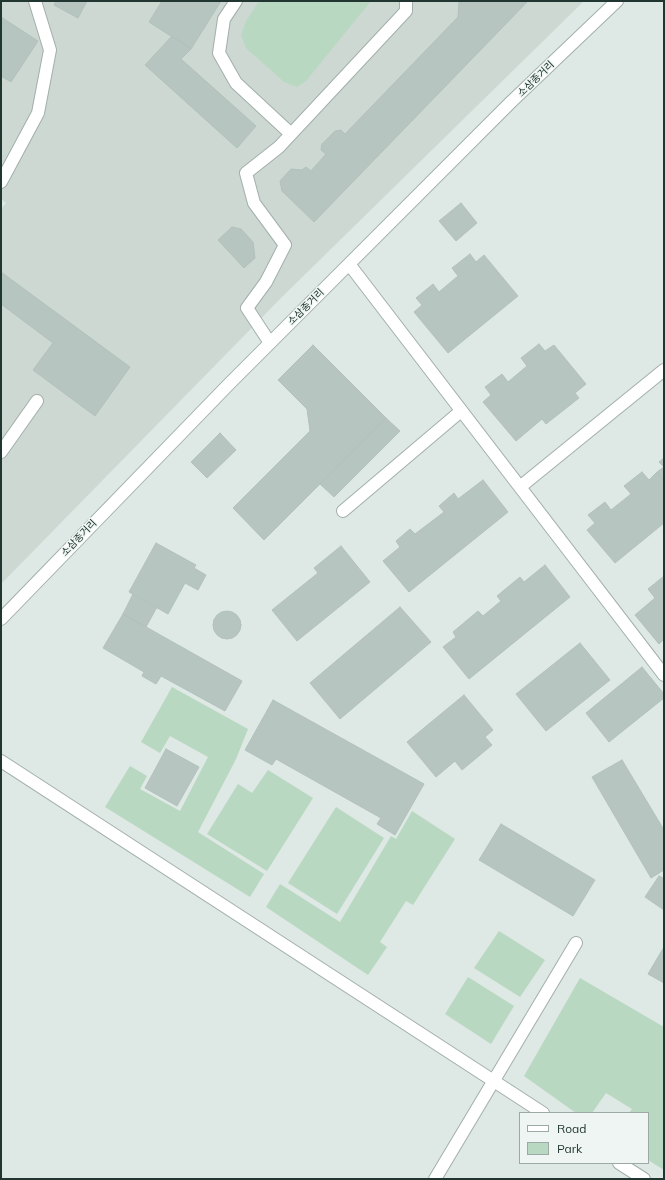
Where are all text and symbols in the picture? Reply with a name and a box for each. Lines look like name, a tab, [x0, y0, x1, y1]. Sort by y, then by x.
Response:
street label: 소삼종거리	[515, 59, 557, 99]
street label: 소삼종거리	[285, 286, 327, 328]
street label: 소삼종거리	[59, 517, 99, 559]
legend	[519, 1112, 649, 1164]
text: Road	[557, 1121, 586, 1136]
text: Park	[557, 1141, 582, 1156]

